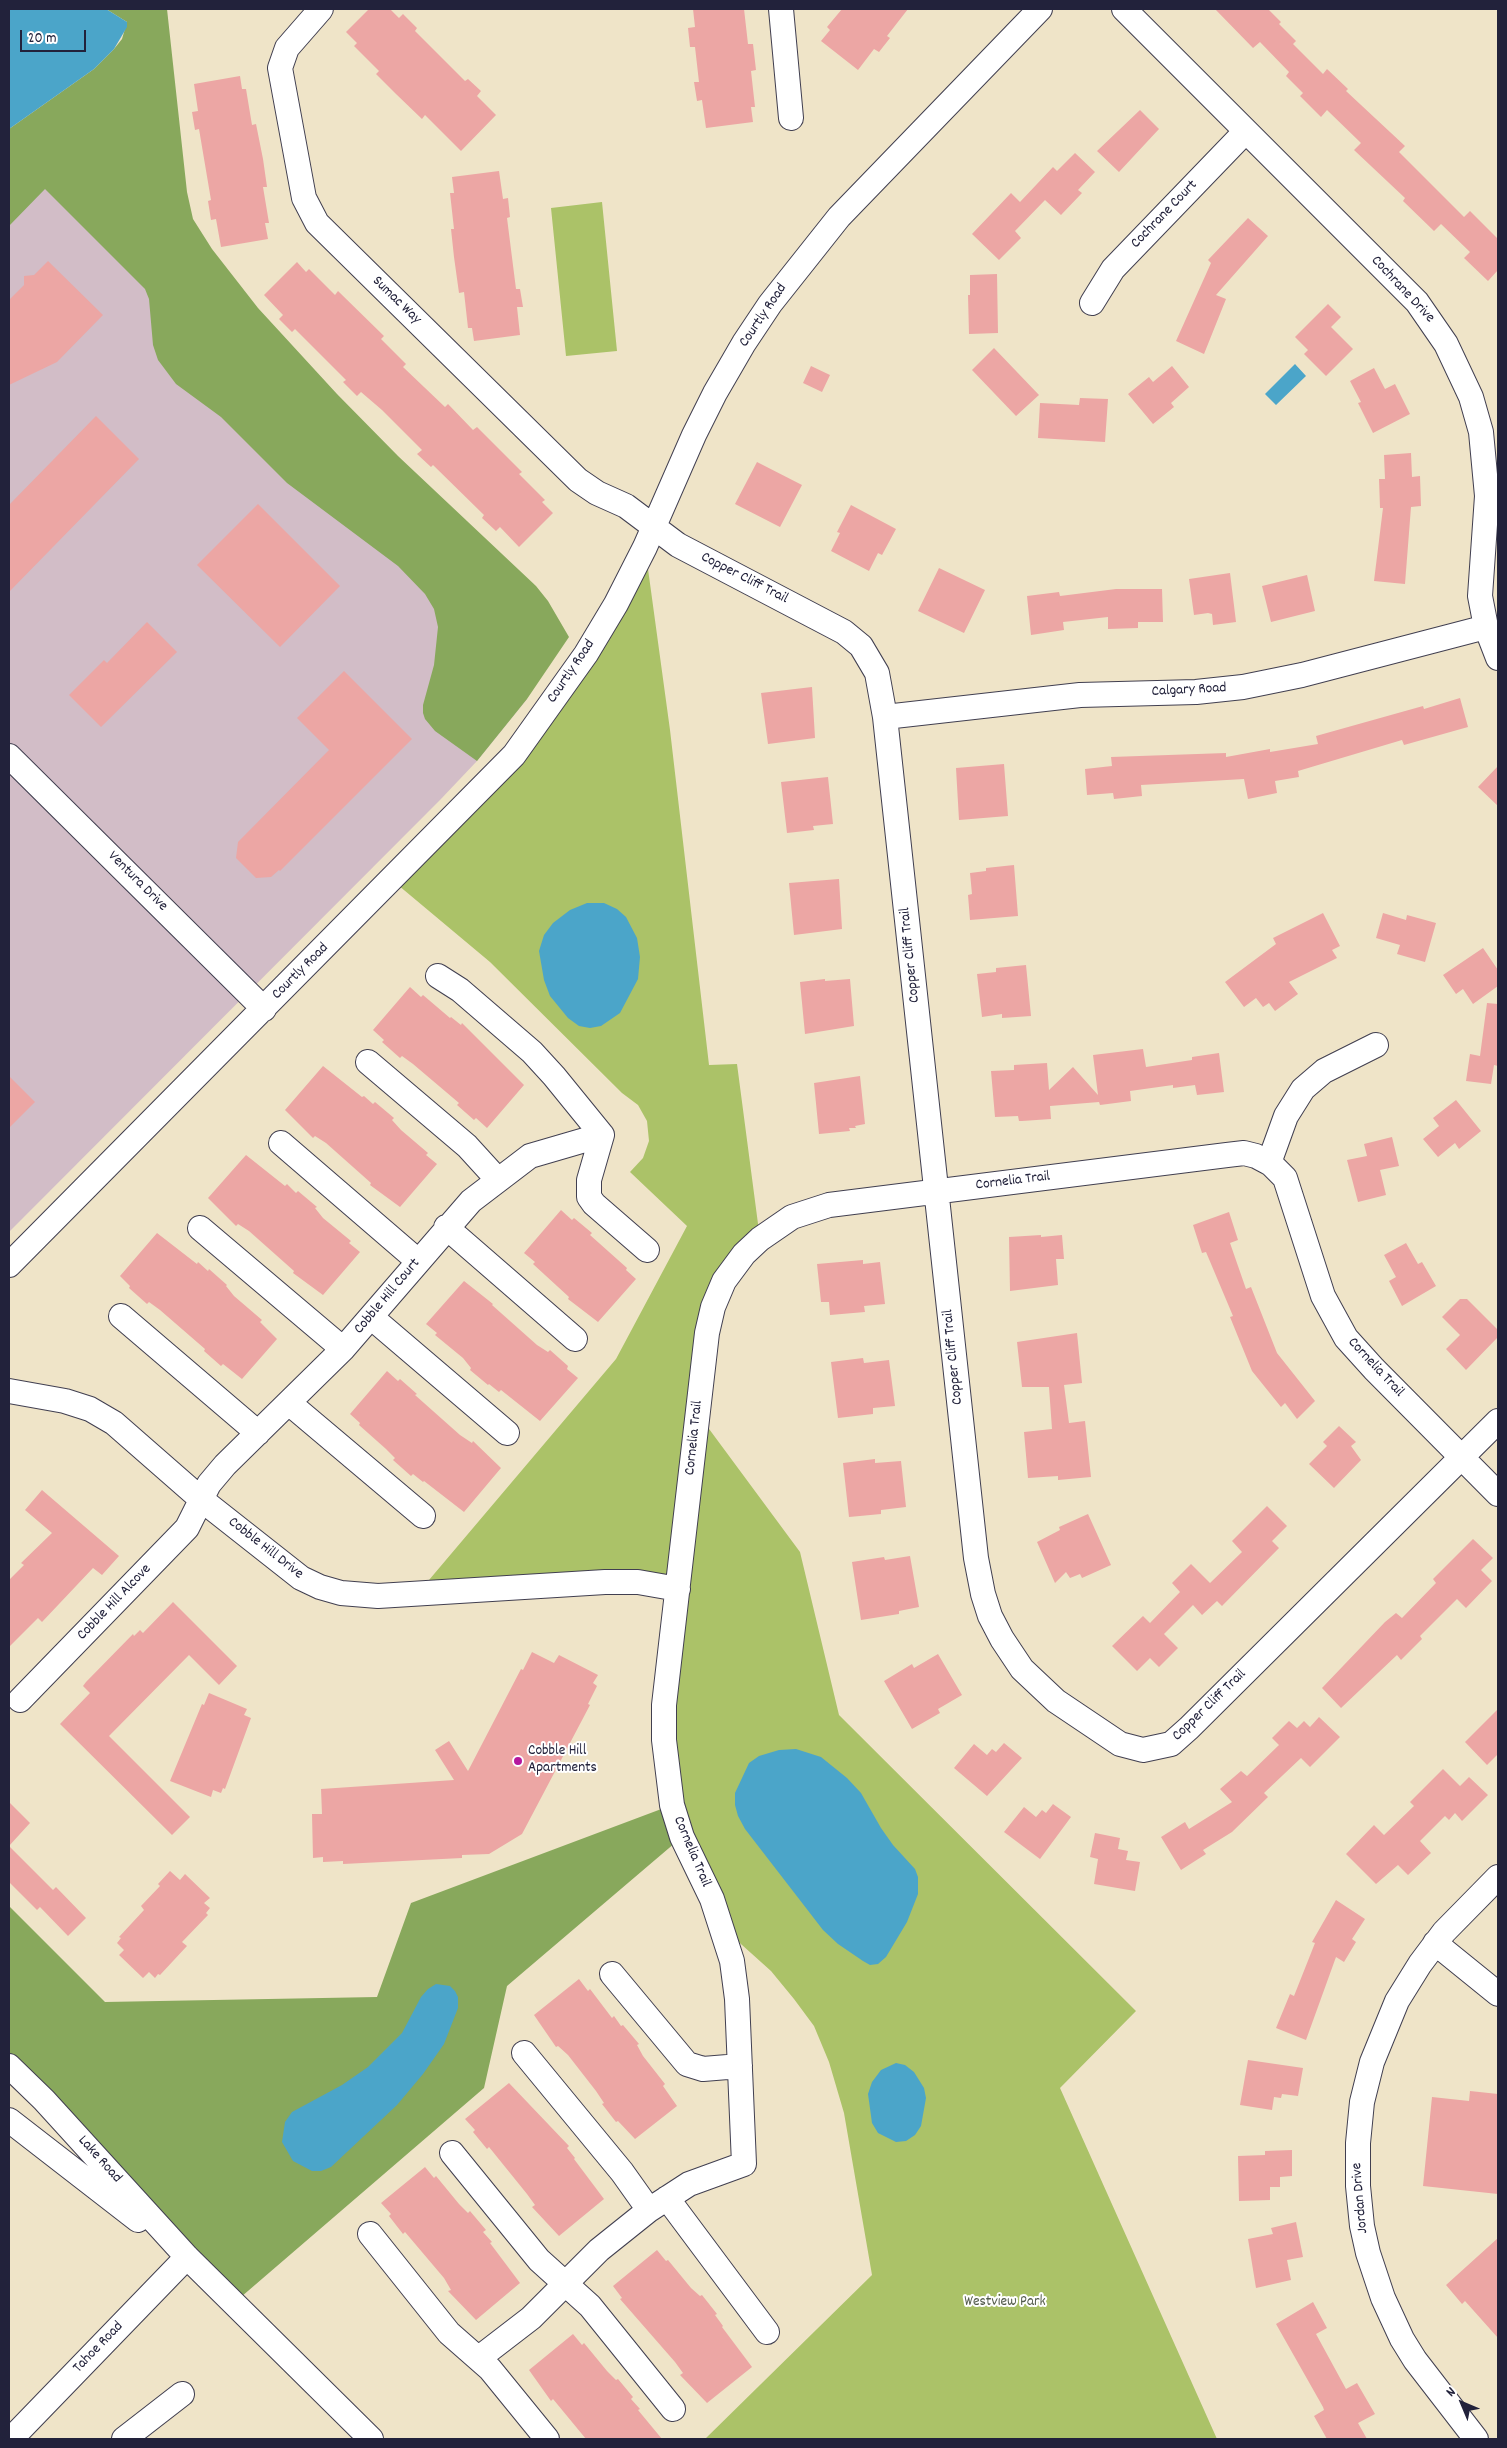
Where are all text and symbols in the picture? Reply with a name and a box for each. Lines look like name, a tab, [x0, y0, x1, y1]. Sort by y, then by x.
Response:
scale bar	[22, 20, 89, 52]
text: 20 m	[28, 28, 56, 50]
street label: Cochrane Court	[1128, 177, 1202, 253]
street label: Cochrane Drive	[1366, 253, 1438, 327]
street label: Sumac Way	[368, 273, 424, 329]
street label: Courtly Road	[736, 281, 792, 351]
street label: Copper Cliff Trail	[697, 549, 791, 609]
street label: Courtly Road	[544, 637, 600, 707]
street label: Calgary Road	[1151, 680, 1227, 702]
street label: Ventura Drive	[103, 848, 171, 916]
street label: Copper Cliff Trail	[897, 906, 925, 1004]
street label: Courtly Road	[269, 940, 333, 1004]
street label: Cornelia Trail	[975, 1169, 1051, 1195]
street label: Cobble Hill Court	[351, 1255, 425, 1339]
street label: Copper Cliff Trail	[940, 1308, 968, 1406]
street label: Cornelia Trail	[1343, 1334, 1407, 1402]
street label: Cornelia Trail	[682, 1400, 708, 1476]
street label: Cobble Hill Drive	[224, 1514, 306, 1584]
street label: Cobble Hill Alcove	[74, 1561, 156, 1645]
street label: Copper Cliff Trail	[1169, 1666, 1251, 1746]
place label: Cobble Hill Apartments	[528, 1743, 597, 1778]
marker: Cobble Hill Apartments	[512, 1755, 524, 1767]
street label: Cornelia Trail	[668, 1814, 714, 1890]
street label: Lake Road	[73, 2133, 125, 2187]
street label: Jordan Drive	[1349, 2162, 1373, 2234]
park label: Westview Park	[964, 2294, 1046, 2312]
street label: Tahoe Road	[70, 2318, 128, 2378]
north arrow	[1437, 2378, 1487, 2428]
text: N	[1442, 2383, 1461, 2402]

